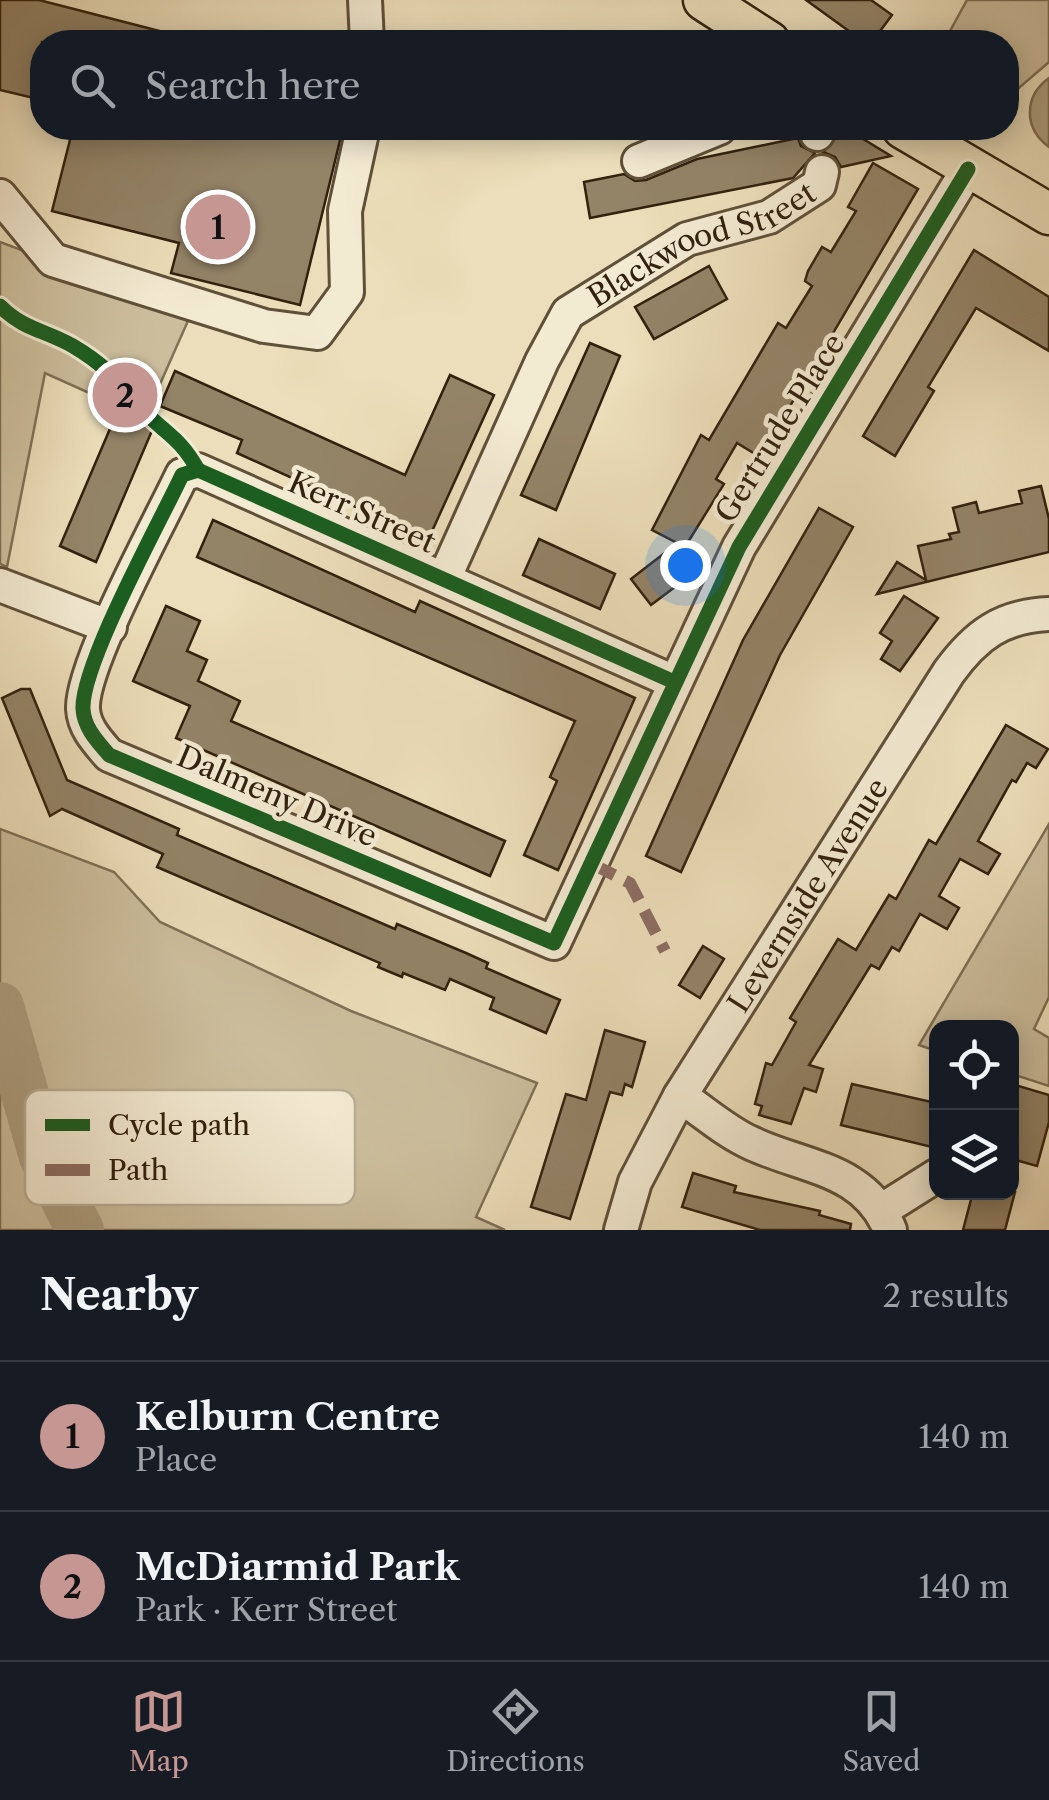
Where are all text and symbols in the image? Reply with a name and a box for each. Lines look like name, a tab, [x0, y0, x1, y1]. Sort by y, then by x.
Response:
search box	[30, 30, 1019, 140]
icon: search	[65, 58, 120, 113]
text: Search here	[145, 62, 360, 109]
street label: Blackwood Street	[581, 173, 823, 315]
pin: 1	[186, 190, 250, 264]
street label: Gertrude Place	[707, 327, 853, 529]
pin: 2	[92, 358, 158, 432]
street label: Kerr Street	[283, 463, 442, 561]
your location	[660, 540, 711, 591]
street label: Dalmeny Drive	[172, 737, 382, 855]
street label: Levernside Avenue	[719, 771, 895, 1019]
map controls	[929, 1020, 1019, 1200]
button: locate	[929, 1020, 1019, 1110]
legend	[25, 1090, 355, 1205]
text: Cycle path	[108, 1108, 250, 1142]
button: layers	[929, 1110, 1019, 1200]
text: Path	[108, 1153, 168, 1187]
text: Nearby	[40, 1269, 198, 1321]
text: 2 results	[883, 1276, 1009, 1315]
text: Kelburn Centre	[135, 1393, 440, 1440]
text: 1	[65, 1417, 80, 1456]
text: 140 m	[918, 1417, 1009, 1456]
text: Place	[135, 1440, 217, 1479]
text: McDiarmid Park	[135, 1543, 459, 1590]
text: 2	[63, 1567, 82, 1606]
text: 140 m	[918, 1567, 1009, 1606]
text: Park · Kerr Street	[135, 1590, 397, 1629]
tab: Map	[129, 1684, 189, 1778]
tab: Directions	[446, 1684, 585, 1778]
tab: Saved	[842, 1684, 920, 1778]

